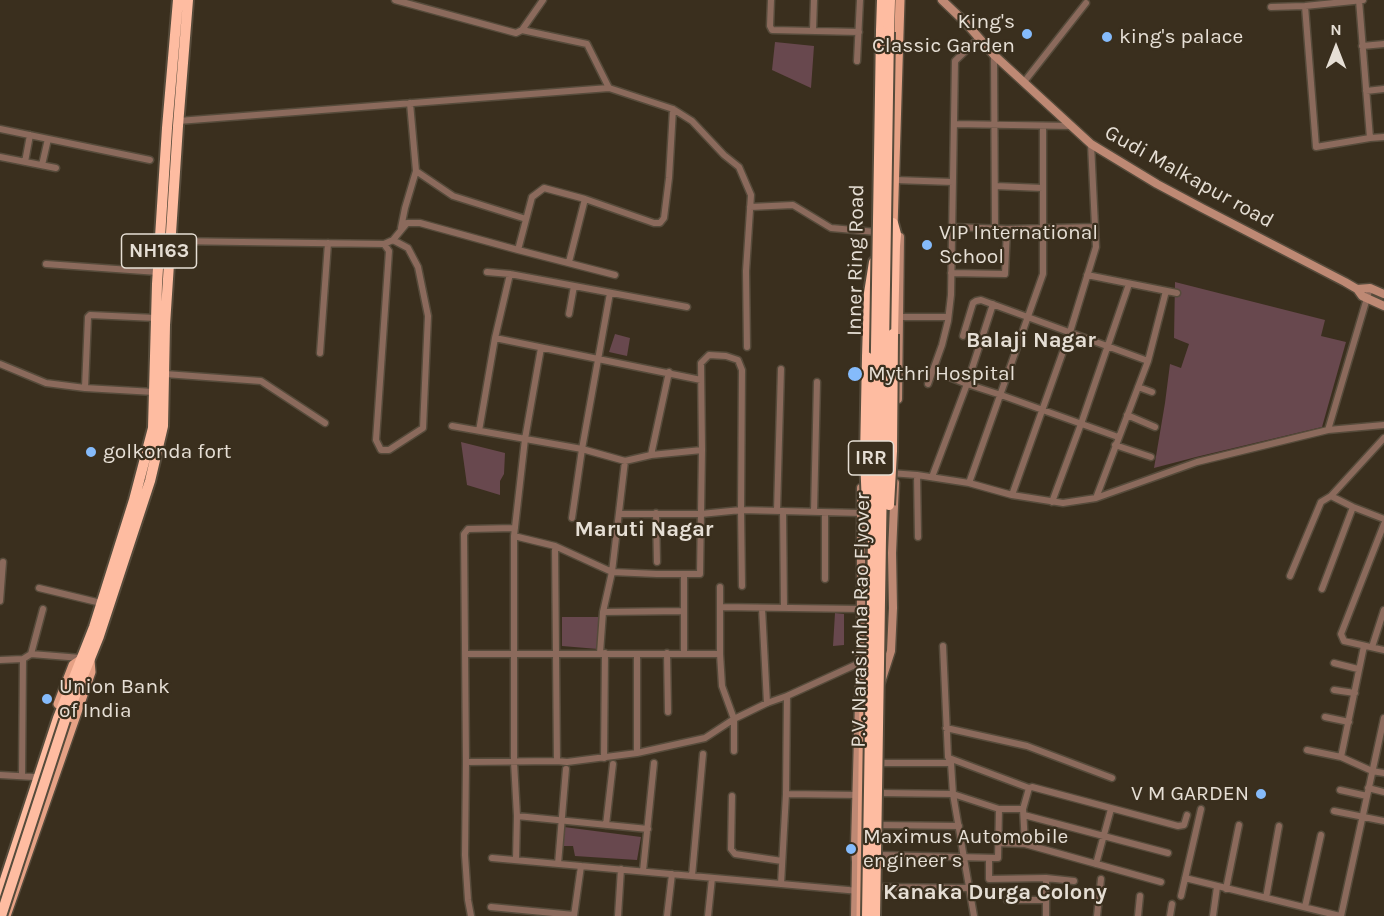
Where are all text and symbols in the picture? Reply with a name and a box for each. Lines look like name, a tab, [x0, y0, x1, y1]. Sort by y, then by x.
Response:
place label: King's Classic Garden	[872, 9, 1015, 59]
north arrow	[1306, 18, 1366, 78]
text: N	[1330, 20, 1342, 39]
place label: king's palace	[1119, 24, 1243, 50]
marker: King's Classic Garden	[1020, 27, 1034, 41]
marker: king's palace	[1100, 30, 1114, 44]
street label: Gudi Malkapur road	[1100, 120, 1278, 234]
street label: Inner Ring Road	[842, 184, 870, 336]
place label: VIP International School	[939, 220, 1098, 270]
road number: NH163	[122, 234, 196, 268]
marker: VIP International School	[920, 238, 934, 252]
district label: Balaji Nagar	[966, 328, 1096, 354]
place label: Mythri Hospital	[868, 361, 1015, 387]
marker: Mythri Hospital	[846, 365, 864, 383]
place label: golkonda fort	[103, 439, 231, 465]
road number: IRR	[848, 441, 894, 475]
marker: golkonda fort	[84, 445, 98, 459]
street label: P.V. Narasimha Rao Flyover	[846, 492, 876, 748]
district label: Maruti Nagar	[575, 517, 713, 543]
place label: Union Bank of India	[59, 674, 170, 724]
marker: Union Bank of India	[40, 692, 54, 706]
place label: V M GARDEN	[1131, 781, 1249, 807]
marker: V M GARDEN	[1254, 787, 1268, 801]
place label: Maximus Automobile engineer s	[863, 824, 1068, 874]
marker: Maximus Automobile engineer s	[844, 842, 858, 856]
district label: Kanaka Durga Colony	[883, 880, 1107, 906]

